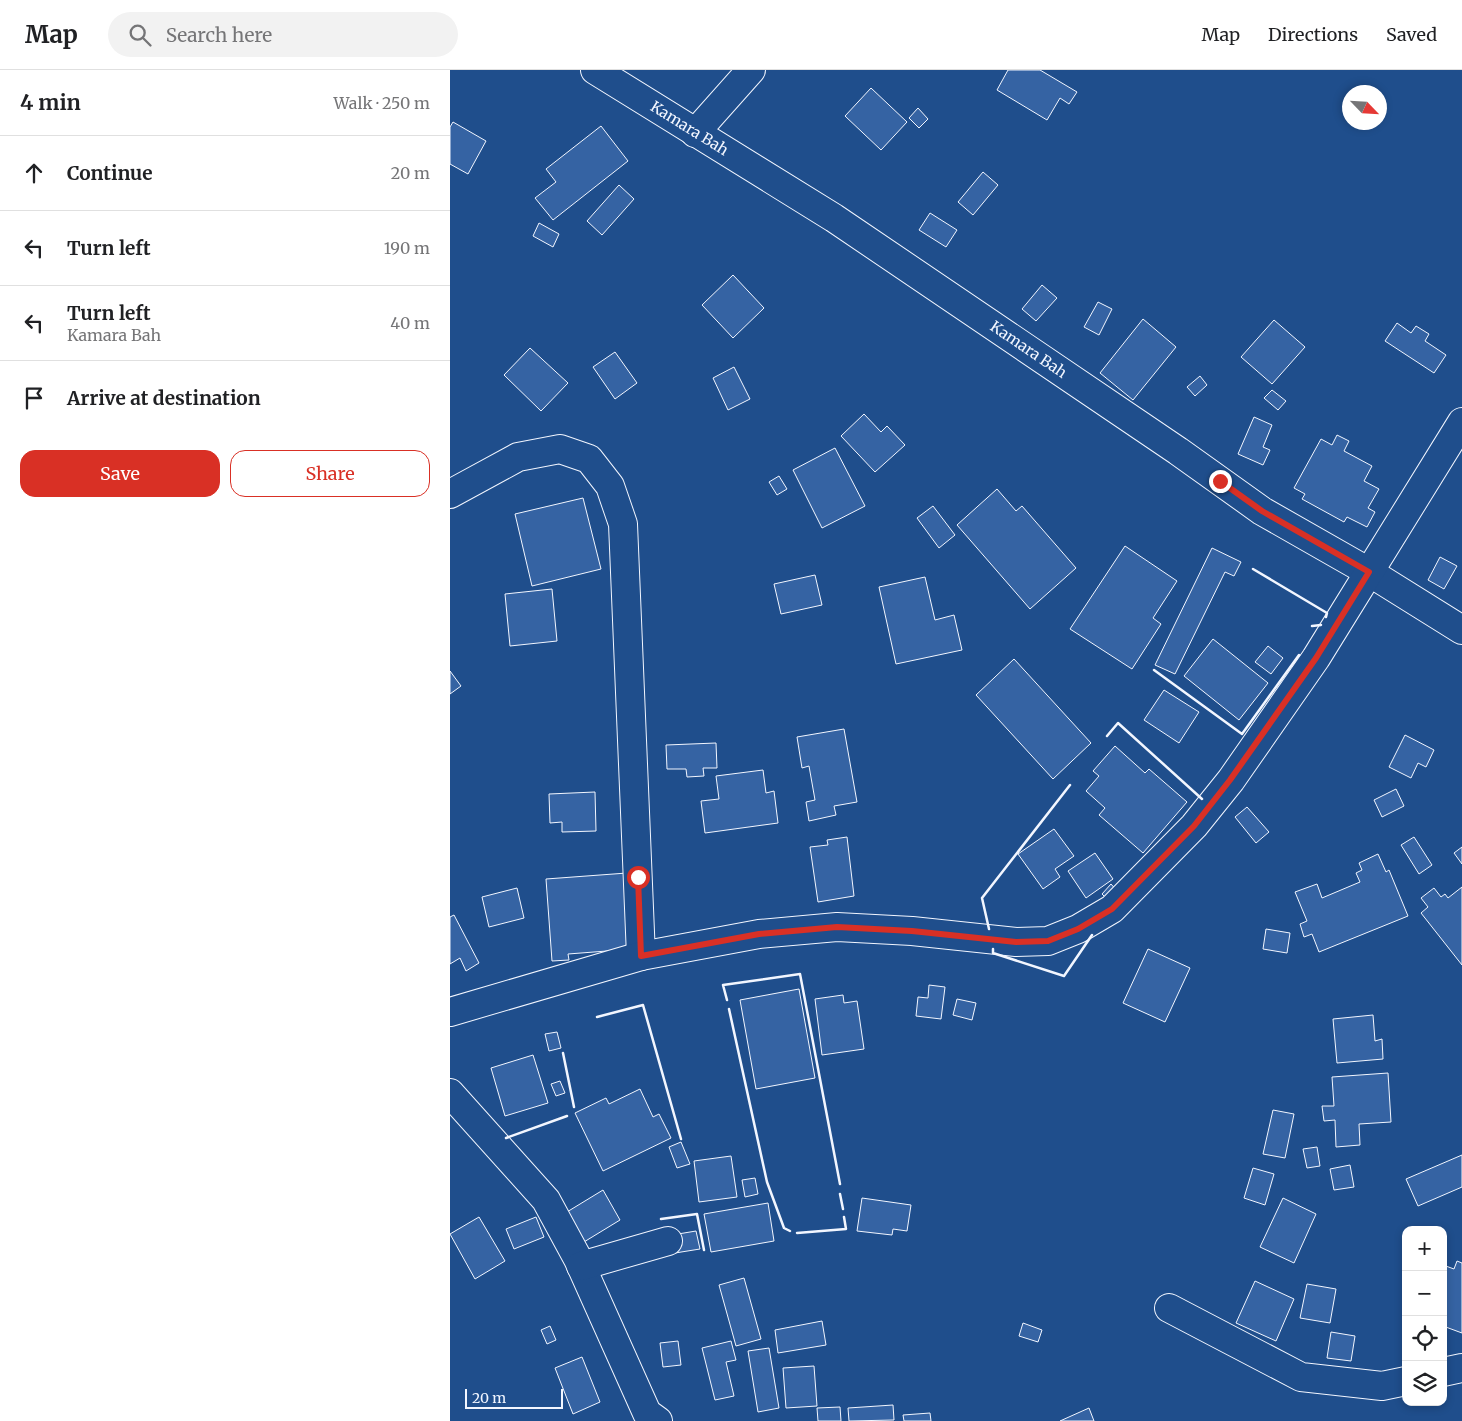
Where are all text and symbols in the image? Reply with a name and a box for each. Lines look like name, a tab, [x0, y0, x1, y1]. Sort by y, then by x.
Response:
search box	[108, 12, 458, 57]
text: Map	[25, 19, 78, 50]
icon: search	[126, 21, 154, 49]
text: Search here	[166, 23, 272, 47]
text: Map	[1202, 23, 1240, 46]
text: Directions	[1268, 23, 1358, 46]
text: Saved	[1386, 23, 1437, 46]
north arrow	[1342, 85, 1387, 130]
text: 4 min	[20, 89, 81, 116]
text: Walk · 250 m	[334, 93, 430, 113]
street label: Kamara Bah	[647, 97, 732, 159]
icon: ahead	[20, 159, 48, 187]
text: Continue	[67, 161, 153, 185]
text: 20 m	[391, 163, 430, 183]
icon: left	[20, 234, 48, 262]
text: Turn left	[67, 236, 151, 260]
text: 190 m	[384, 238, 430, 258]
text: Turn left	[67, 301, 151, 325]
icon: left	[20, 309, 48, 337]
text: 40 m	[390, 313, 430, 333]
street label: Kamara Bah	[987, 317, 1071, 382]
text: Kamara Bah	[67, 325, 161, 345]
icon: arrive	[20, 384, 48, 412]
text: Arrive at destination	[67, 386, 261, 410]
button: Save	[20, 450, 220, 497]
button: Share	[230, 450, 430, 497]
route end	[1209, 470, 1232, 493]
route start	[627, 866, 650, 889]
map controls	[1402, 1226, 1447, 1406]
button: +	[1402, 1226, 1447, 1271]
button: −	[1402, 1271, 1447, 1316]
button: locate	[1402, 1316, 1447, 1361]
button: layers	[1402, 1361, 1447, 1406]
scale bar	[465, 1386, 562, 1409]
text: 20 m	[472, 1389, 506, 1407]

